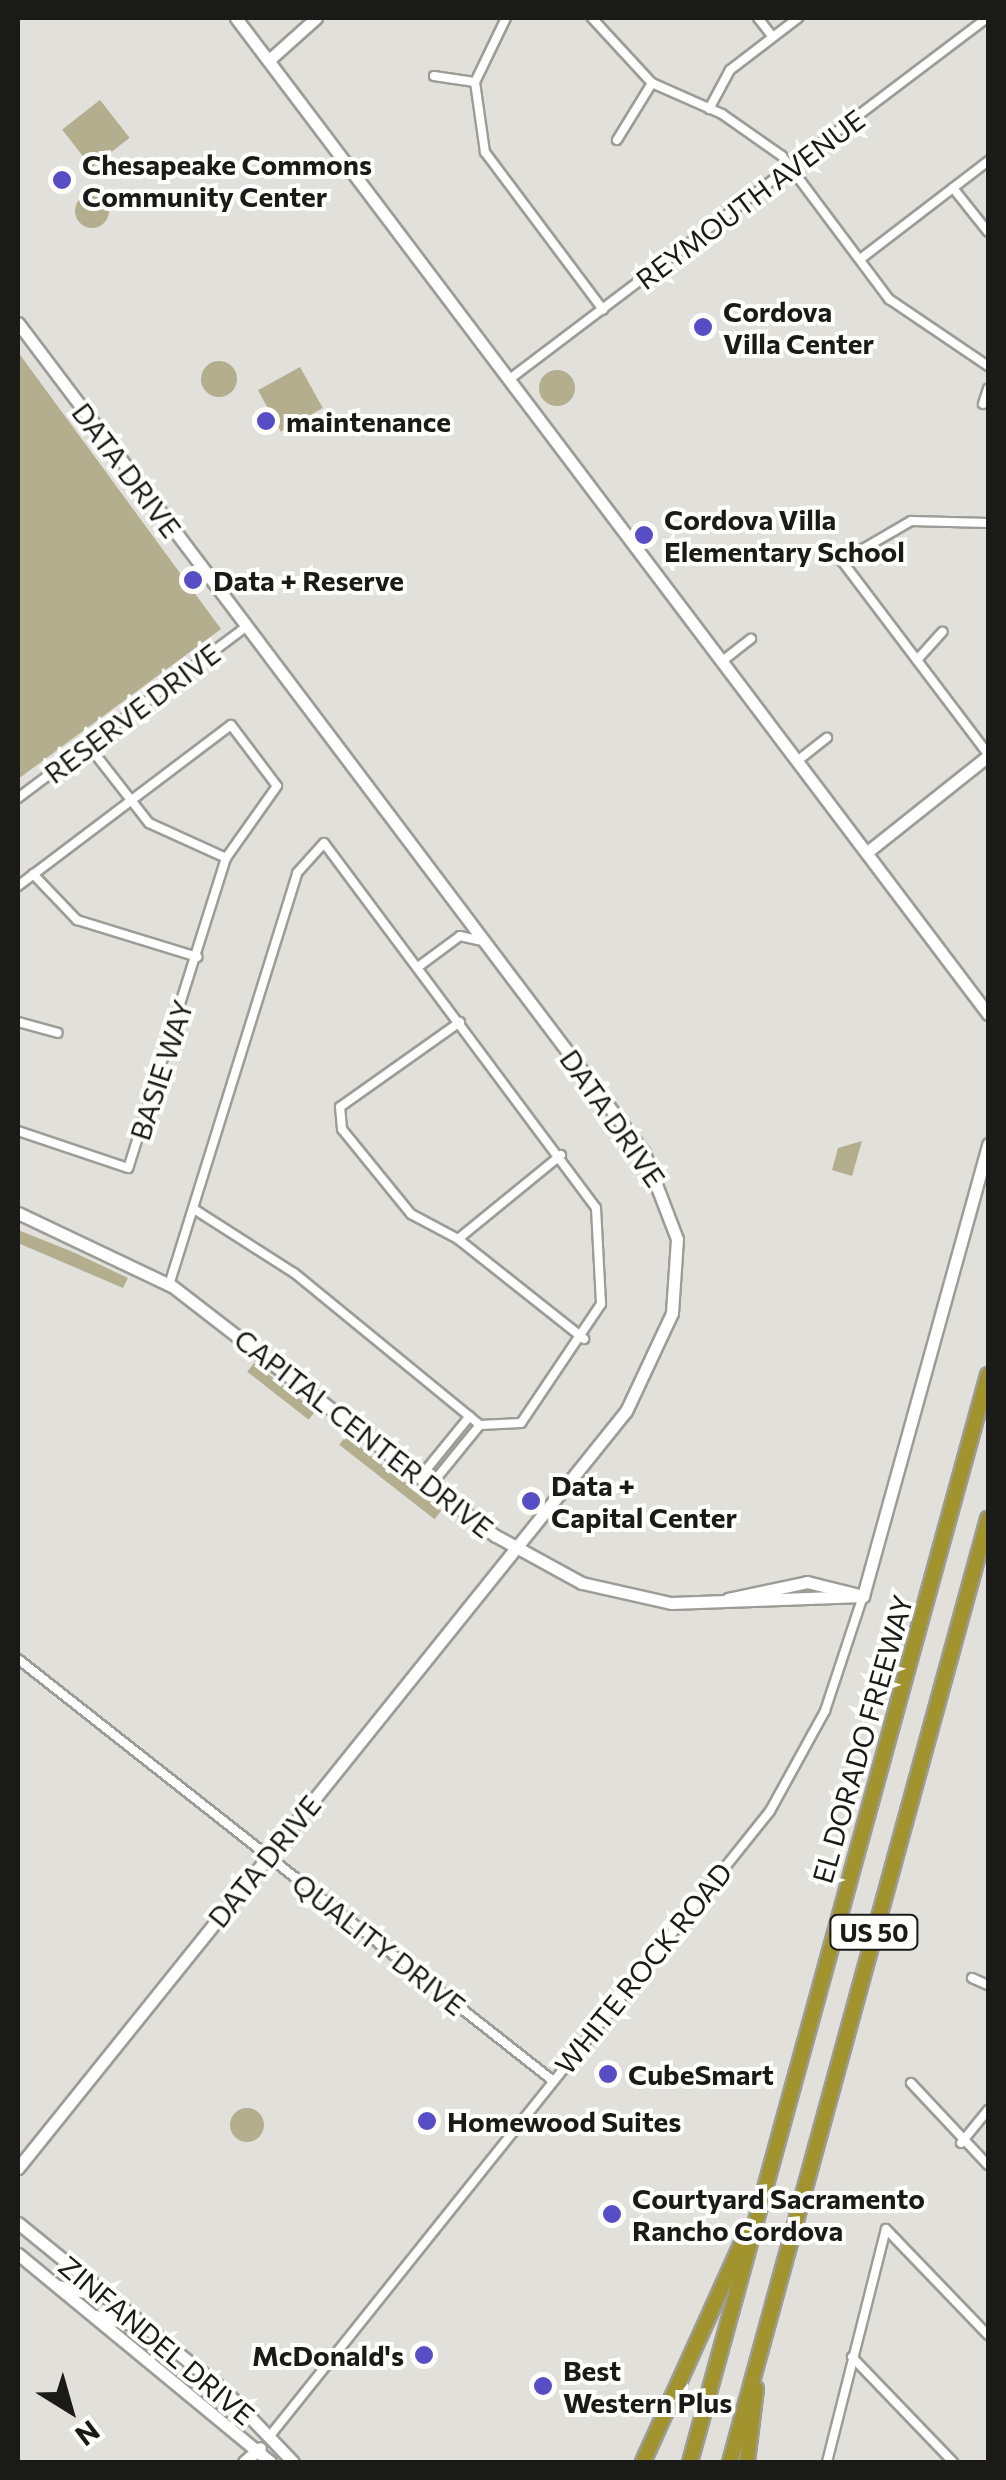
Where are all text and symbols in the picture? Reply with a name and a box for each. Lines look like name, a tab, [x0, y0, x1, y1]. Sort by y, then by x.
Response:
street label: REYMOUTH AVENUE	[629, 102, 871, 296]
place label: Chesapeake Commons Community Center	[82, 147, 372, 213]
marker: Chesapeake Commons Community Center	[51, 169, 73, 191]
place label: Cordova Villa Center	[723, 294, 874, 360]
marker: Cordova Villa Center	[692, 316, 714, 338]
street label: DATA DRIVE	[65, 396, 189, 544]
place label: maintenance	[286, 404, 451, 438]
marker: maintenance	[255, 410, 277, 432]
place label: Cordova Villa Elementary School	[664, 502, 905, 568]
marker: Cordova Villa Elementary School	[633, 524, 655, 546]
place label: Data + Reserve	[213, 563, 404, 597]
marker: Data + Reserve	[182, 569, 204, 591]
street label: RESERVE DRIVE	[38, 636, 226, 790]
street label: BASIE WAY	[123, 996, 199, 1144]
street label: DATA DRIVE	[553, 1043, 673, 1193]
street label: CAPITAL CENTER DRIVE	[228, 1322, 500, 1544]
place label: Data + Capital Center	[551, 1468, 737, 1534]
marker: Data + Capital Center	[520, 1490, 542, 1512]
street label: EL DORADO FREEWAY	[805, 1591, 919, 1887]
street label: DATA DRIVE	[201, 1788, 327, 1934]
street label: WHITE ROCK ROAD	[547, 1856, 739, 2080]
street label: QUALITY DRIVE	[286, 1866, 472, 2022]
road number: US 50	[829, 1912, 919, 1952]
place label: CubeSmart	[628, 2057, 774, 2091]
marker: CubeSmart	[597, 2063, 619, 2085]
place label: Homewood Suites	[447, 2104, 681, 2138]
marker: Homewood Suites	[416, 2110, 438, 2132]
place label: Courtyard Sacramento Rancho Cordova	[632, 2181, 925, 2247]
marker: Courtyard Sacramento Rancho Cordova	[601, 2203, 623, 2225]
street label: ZINFANDEL DRIVE	[52, 2248, 262, 2432]
place label: McDonald's	[252, 2338, 404, 2372]
marker: McDonald's	[413, 2344, 435, 2366]
place label: Best Western Plus	[563, 2353, 732, 2419]
north arrow	[20, 2360, 120, 2460]
marker: Best Western Plus	[532, 2375, 554, 2397]
text: N	[69, 2414, 107, 2454]

